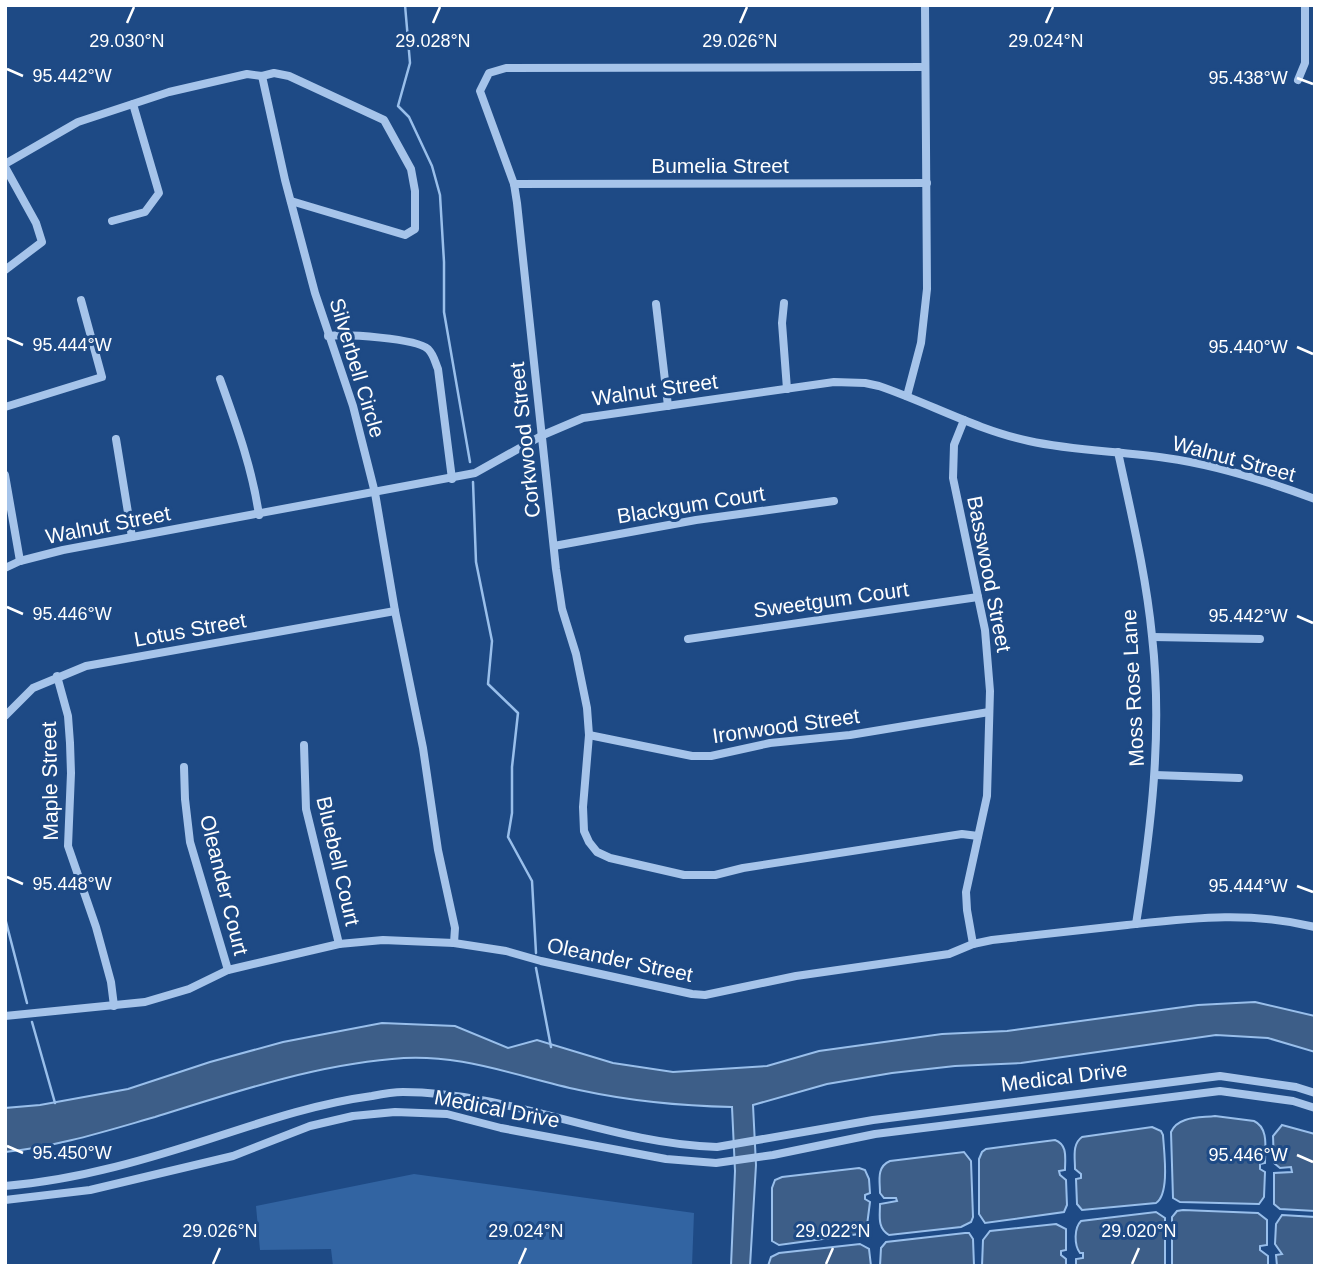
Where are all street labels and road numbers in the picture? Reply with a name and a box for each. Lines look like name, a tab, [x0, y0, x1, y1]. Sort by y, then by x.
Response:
street label: Bumelia Street	[651, 154, 789, 177]
street label: Silverbell Circle	[325, 295, 390, 440]
street label: Corkwood Street	[505, 361, 544, 519]
street label: Walnut Street	[591, 369, 719, 410]
street label: Walnut Street	[1170, 431, 1298, 486]
street label: Blackgum Court	[615, 481, 767, 528]
street label: Basswood Street	[963, 494, 1016, 654]
street label: Walnut Street	[44, 501, 172, 548]
street label: Sweetgum Court	[752, 577, 910, 622]
street label: Lotus Street	[132, 608, 248, 651]
street label: Moss Rose Lane	[1117, 609, 1148, 767]
street label: Ironwood Street	[711, 704, 861, 747]
street label: Maple Street	[37, 721, 62, 841]
street label: Bluebell Court	[312, 794, 365, 928]
street label: Oleander Court	[196, 812, 253, 957]
street label: Oleander Street	[545, 933, 695, 986]
street label: Medical Drive	[999, 1057, 1128, 1096]
street label: Medical Drive	[432, 1085, 562, 1132]

